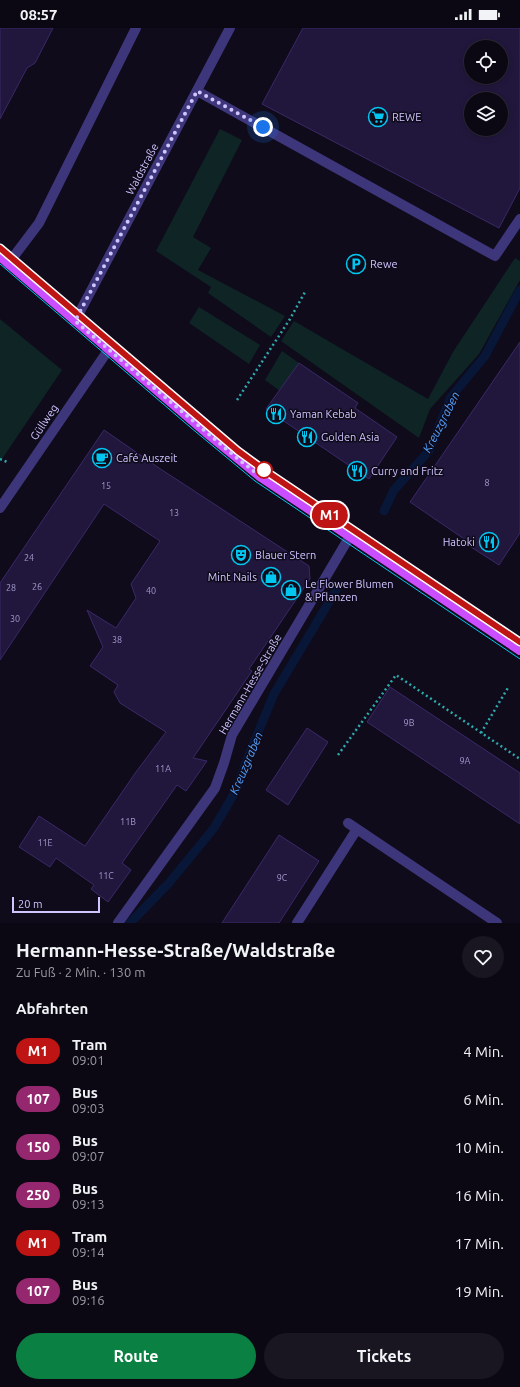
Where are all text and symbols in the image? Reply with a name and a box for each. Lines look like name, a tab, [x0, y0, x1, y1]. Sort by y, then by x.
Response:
text: 08:57	[20, 6, 58, 23]
map controls	[464, 40, 508, 136]
button: locate	[464, 40, 508, 84]
button: layers	[464, 92, 508, 136]
supermarket icon: REWE	[367, 106, 389, 128]
place label: REWE	[392, 111, 421, 123]
your location	[253, 117, 273, 137]
street label: Waldstraße	[123, 141, 161, 197]
parking icon: Rewe	[345, 253, 367, 275]
place label: Rewe	[370, 258, 398, 270]
water label: Kreuzgraben	[420, 389, 462, 455]
street label: Güllweg	[28, 402, 60, 442]
restaurant icon: Yaman Kebab	[265, 403, 287, 425]
place label: Yaman Kebab	[290, 408, 357, 420]
restaurant icon: Golden Asia	[296, 426, 318, 448]
place label: Golden Asia	[321, 431, 379, 443]
cafe icon: Café Auszeit	[91, 447, 113, 469]
place label: Café Auszeit	[116, 452, 178, 464]
restaurant icon: Curry and Fritz	[346, 460, 368, 482]
unlabelled marker	[255, 461, 273, 479]
place label: Curry and Fritz	[371, 465, 443, 477]
house number: 8	[484, 478, 490, 488]
house number: 15	[101, 481, 111, 491]
line badge: M1	[312, 502, 348, 528]
text: M1	[320, 507, 340, 523]
house number: 13	[169, 508, 179, 518]
restaurant icon: Hatoki	[478, 531, 500, 553]
place label: Hatoki	[443, 536, 475, 548]
theatre icon: Blauer Stern	[230, 544, 252, 566]
place label: Blauer Stern	[255, 549, 316, 561]
house number: 24	[24, 553, 34, 563]
shop icon: Mint Nails	[260, 566, 282, 588]
place label: Mint Nails	[208, 571, 257, 583]
place label: Le Flower Blumen & Pflanzen	[305, 578, 394, 603]
shop icon: Le Flower Blumen & Pflanzen	[280, 579, 302, 601]
house number: 26	[32, 582, 42, 592]
house number: 28	[6, 583, 16, 593]
house number: 40	[146, 586, 156, 596]
house number: 30	[10, 614, 20, 624]
street label: Hermann-Hesse-Straße	[216, 632, 284, 736]
house number: 38	[112, 635, 122, 645]
house number: 9B	[404, 718, 415, 728]
water label: Kreuzgraben	[227, 730, 265, 796]
house number: 9A	[460, 756, 471, 766]
house number: 11A	[155, 764, 171, 774]
house number: 11B	[120, 817, 136, 827]
house number: 11E	[37, 838, 53, 848]
house number: 11C	[98, 871, 114, 881]
house number: 9C	[277, 873, 288, 883]
scale bar	[12, 895, 100, 914]
text: 20 m	[18, 898, 42, 910]
button: heart	[462, 936, 504, 978]
text: Hermann-Hesse-Straße/Waldstraße	[16, 939, 336, 961]
text: Zu Fuß · 2 Min. · 130 m	[16, 965, 145, 979]
text: Abfahrten	[16, 1000, 88, 1017]
text: Tram	[72, 1036, 107, 1053]
text: M1	[28, 1043, 48, 1059]
text: 4 Min.	[463, 1043, 504, 1060]
text: 09:01	[72, 1053, 105, 1067]
text: Bus	[72, 1084, 98, 1101]
text: 107	[26, 1091, 50, 1107]
text: 6 Min.	[463, 1091, 504, 1108]
text: 09:03	[72, 1101, 105, 1115]
text: Bus	[72, 1132, 98, 1149]
text: 150	[26, 1139, 50, 1155]
text: 10 Min.	[455, 1139, 504, 1156]
text: 09:07	[72, 1149, 105, 1163]
text: Bus	[72, 1180, 98, 1197]
text: 250	[26, 1187, 50, 1203]
text: 16 Min.	[455, 1187, 504, 1204]
text: 09:13	[72, 1197, 105, 1211]
text: Tram	[72, 1228, 107, 1245]
text: M1	[28, 1235, 48, 1251]
text: 17 Min.	[455, 1235, 504, 1252]
text: 09:14	[72, 1245, 105, 1259]
text: Bus	[72, 1276, 98, 1293]
text: 107	[26, 1283, 50, 1299]
text: 19 Min.	[455, 1283, 504, 1300]
text: 09:16	[72, 1293, 105, 1307]
button: Route	[16, 1333, 256, 1379]
button: Tickets	[264, 1333, 504, 1379]

